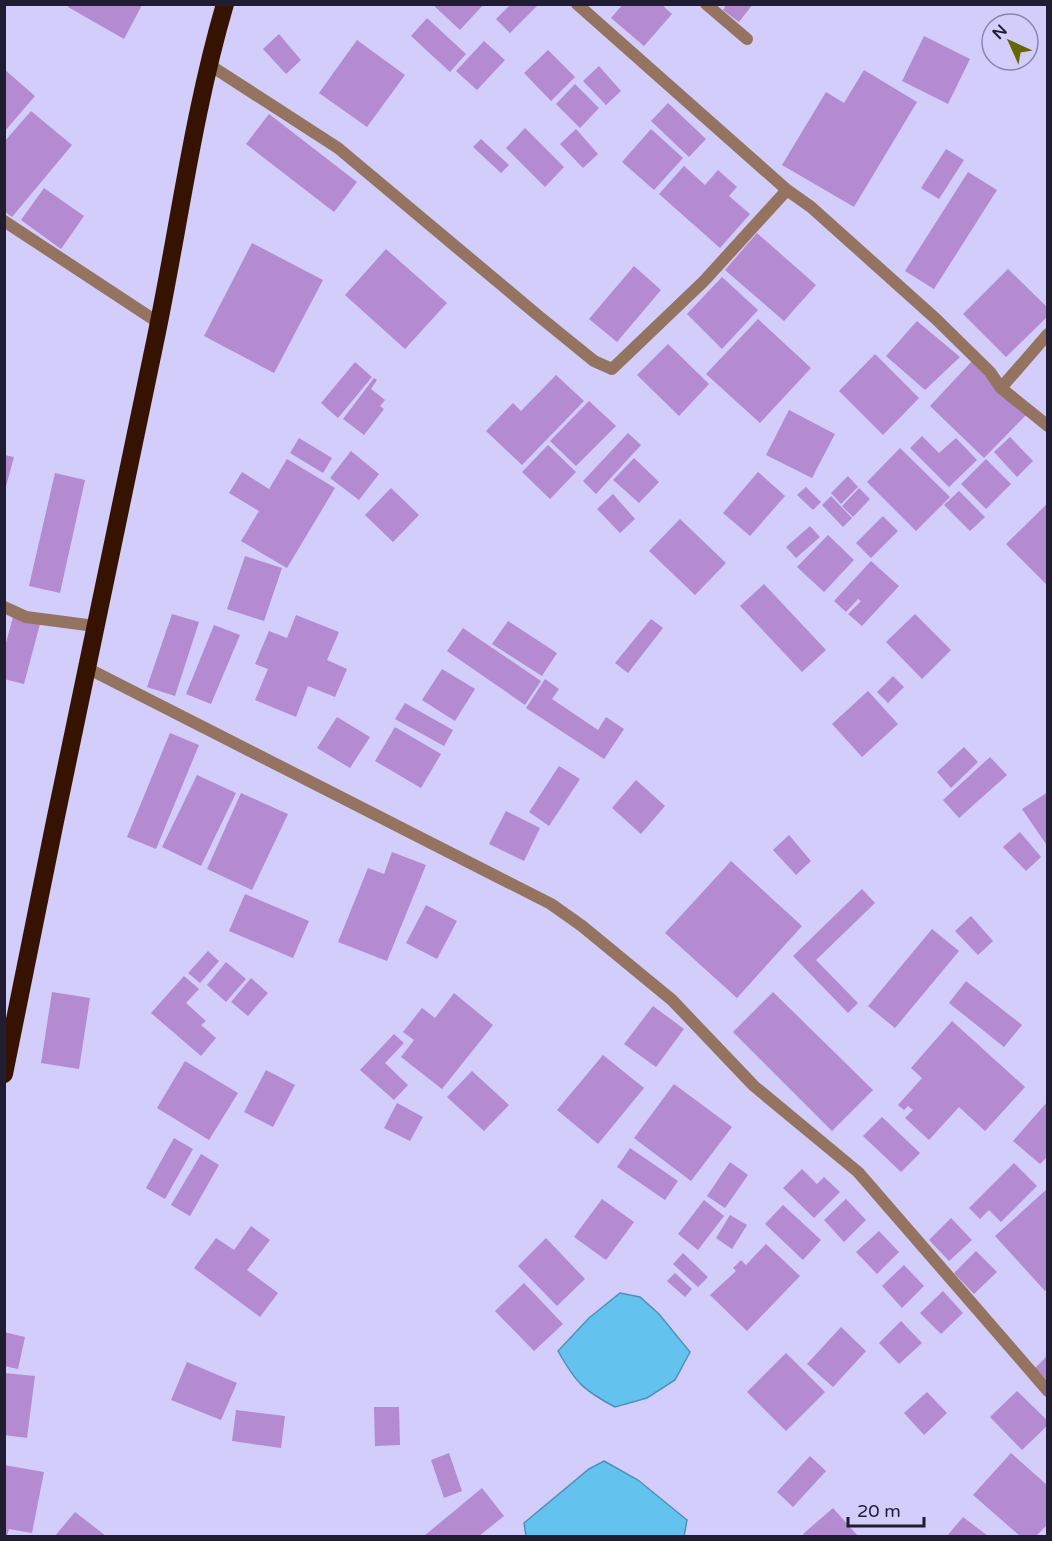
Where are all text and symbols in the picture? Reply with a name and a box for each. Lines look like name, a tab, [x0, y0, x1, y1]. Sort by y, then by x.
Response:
north arrow	[980, 12, 1040, 72]
text: N	[988, 20, 1012, 44]
scale bar	[848, 1490, 924, 1528]
text: 20 m	[857, 1500, 901, 1522]

